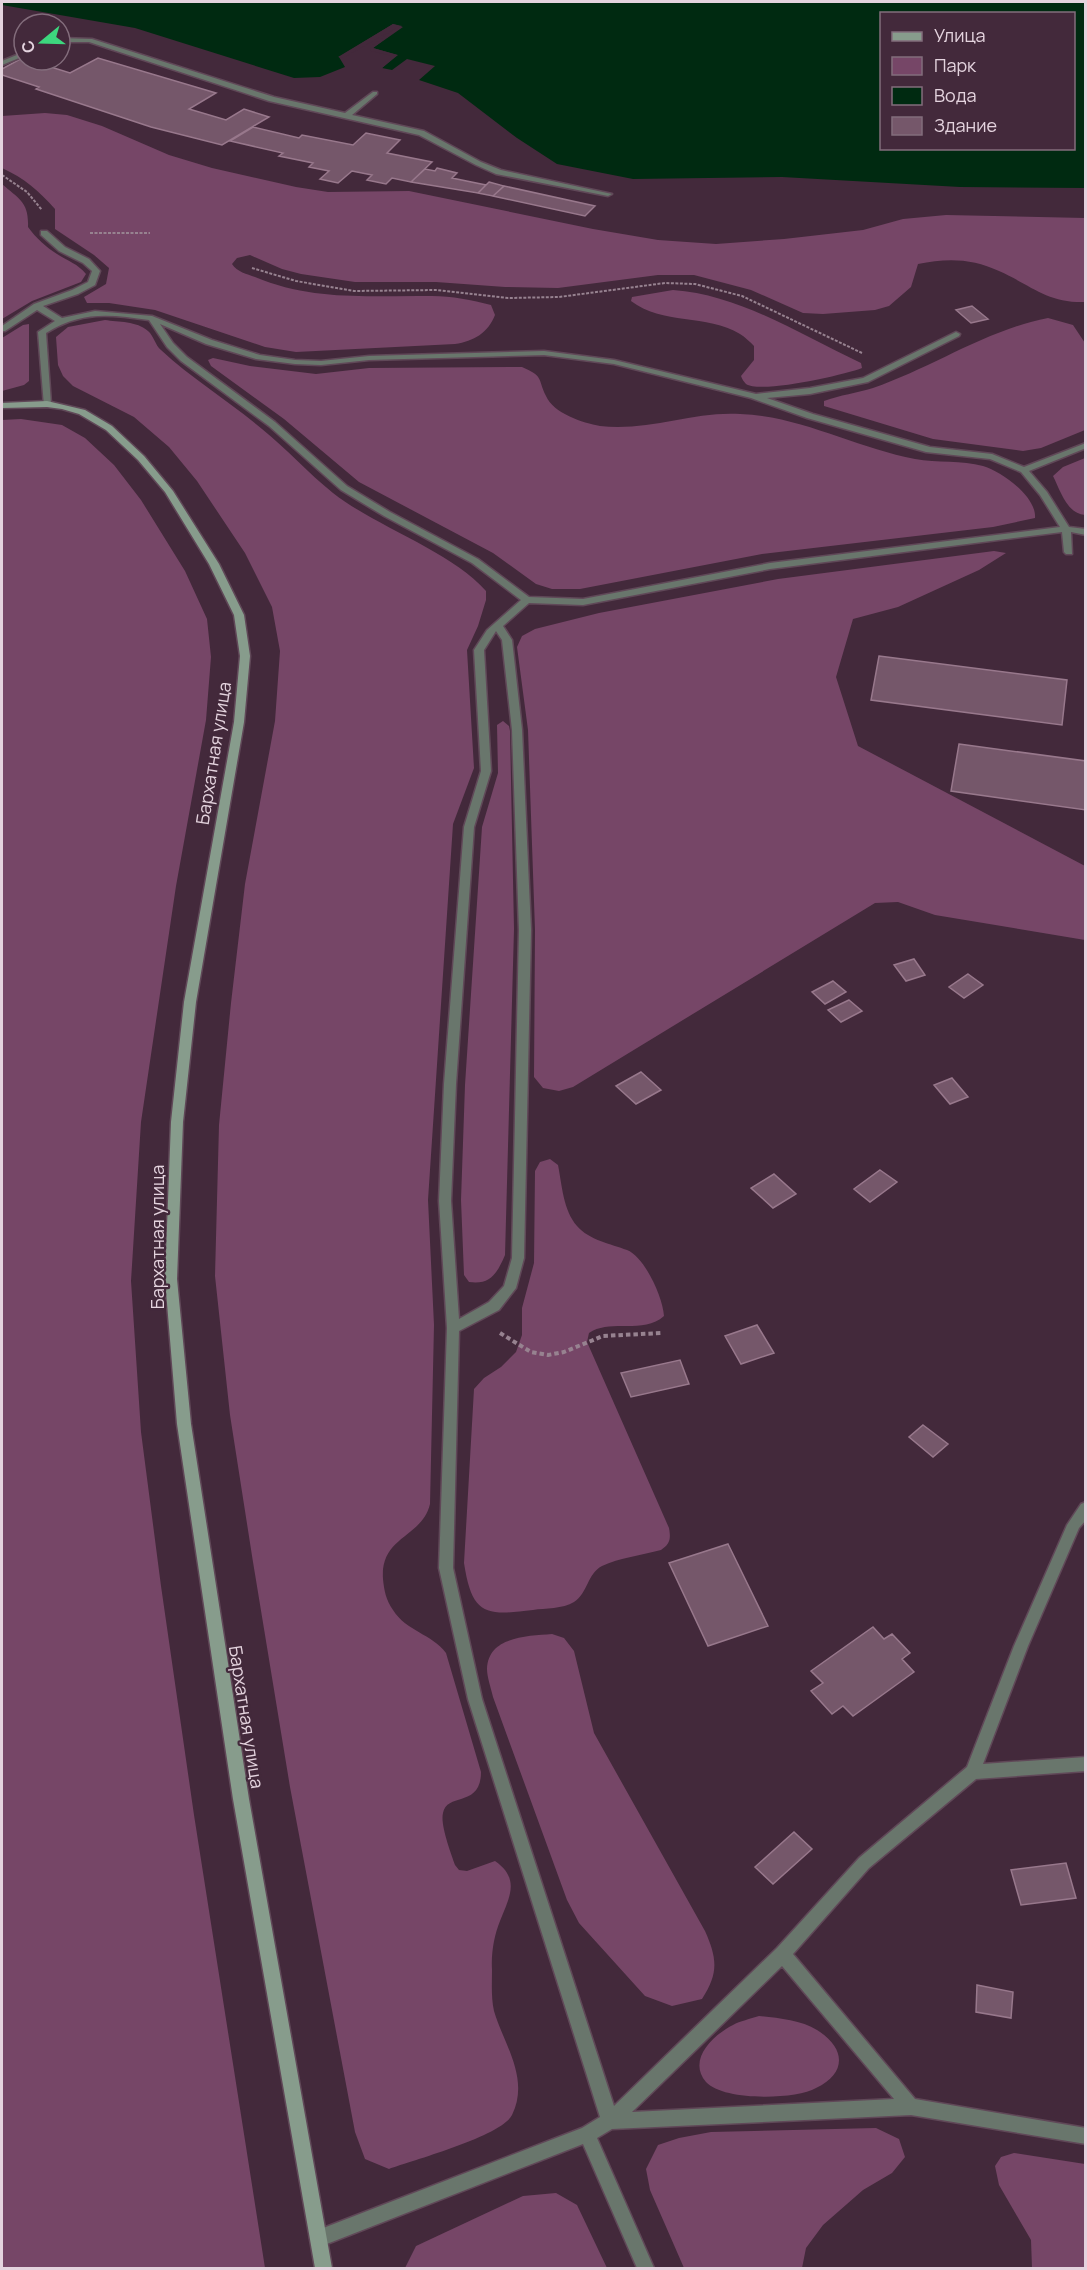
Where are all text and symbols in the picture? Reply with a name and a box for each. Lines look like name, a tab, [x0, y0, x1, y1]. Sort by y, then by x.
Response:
north arrow	[12, 12, 72, 72]
legend	[880, 12, 1075, 150]
text: Улица	[934, 23, 986, 47]
text: С	[15, 38, 40, 56]
text: Парк	[934, 53, 977, 77]
text: Вода	[934, 83, 976, 107]
text: Здание	[934, 113, 997, 137]
street label: Бархатная улица	[190, 680, 236, 826]
street label: Бархатная улица	[145, 1165, 169, 1309]
street label: Бархатная улица	[224, 1644, 270, 1790]

